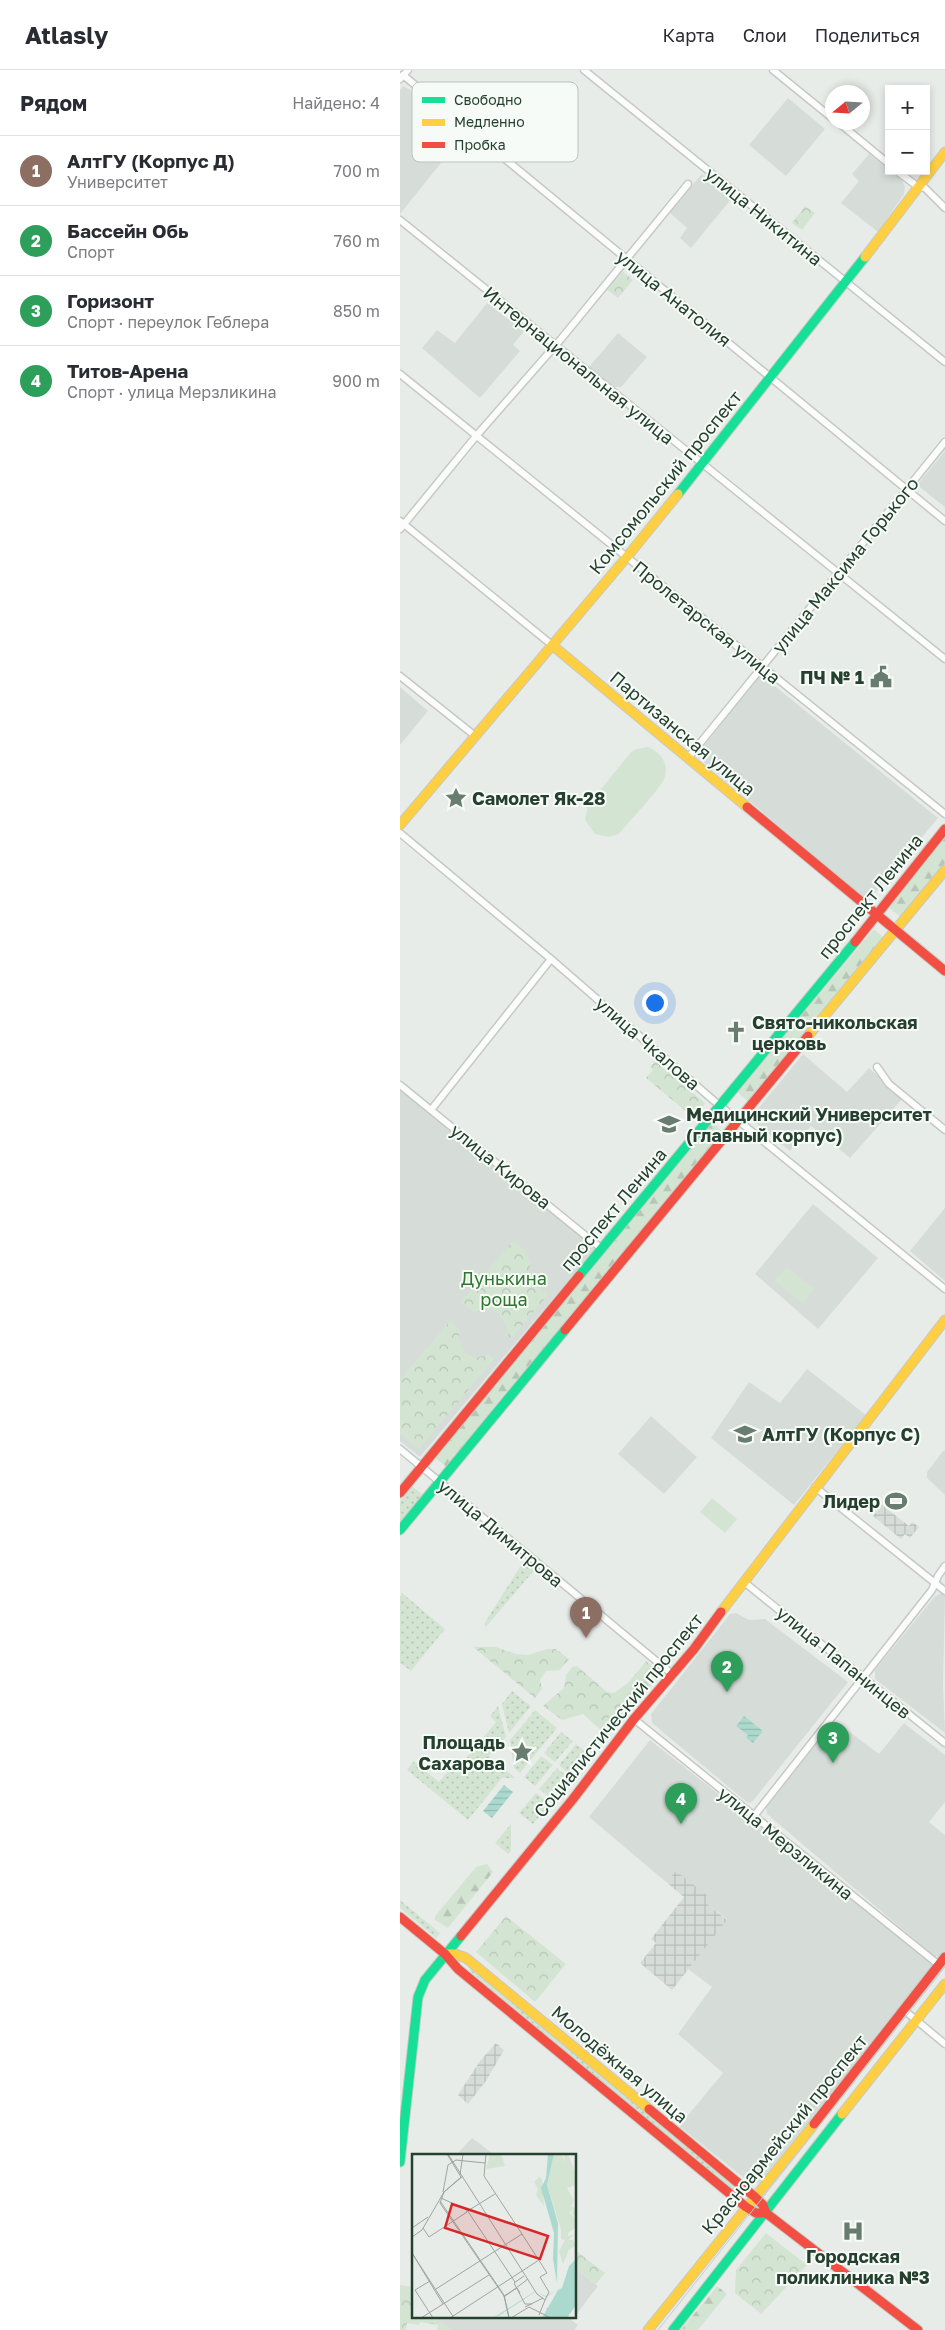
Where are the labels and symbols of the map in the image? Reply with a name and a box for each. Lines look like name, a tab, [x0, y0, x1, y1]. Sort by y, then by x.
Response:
legend	[412, 82, 578, 162]
north arrow	[825, 85, 870, 130]
text: Свободно	[454, 91, 522, 108]
text: Медленно	[454, 113, 525, 130]
text: Пробка	[454, 136, 506, 153]
street label: улица Никитина	[701, 162, 827, 270]
street label: улица Анатолия	[612, 245, 736, 351]
street label: Интернациональная улица	[479, 281, 679, 449]
street label: Комсомольский проспект	[584, 386, 746, 578]
street label: улица Максима Горького	[767, 472, 923, 658]
street label: Пролетарская улица	[629, 556, 785, 688]
public building icon: ПЧ № 1	[868, 664, 894, 690]
street label: Партизанская улица	[606, 666, 760, 800]
place label: ПЧ № 1	[800, 666, 864, 688]
place icon: Самолет Як-28	[443, 785, 469, 811]
place label: Самолет Як-28	[472, 787, 606, 809]
street label: проспект Ленина	[813, 829, 927, 963]
your location	[642, 990, 668, 1016]
street label: улица Чкалова	[591, 992, 705, 1094]
place label: Свято-никольская церковь	[752, 1011, 918, 1054]
church icon: Свято-никольская церковь	[723, 1019, 749, 1045]
place label: Медицинский Университет (главный корпус)	[686, 1103, 932, 1146]
school or university icon: Медицинский Университет (главный корпус)	[656, 1111, 682, 1137]
street label: улица Кирова	[446, 1119, 556, 1213]
street label: проспект Ленина	[555, 1143, 671, 1275]
park label: Дунькина роща	[461, 1267, 547, 1310]
school or university icon: АлтГУ (Корпус С)	[732, 1421, 758, 1447]
place label: АлтГУ (Корпус С)	[762, 1423, 920, 1445]
street label: улица Димитрова	[434, 1474, 568, 1592]
sports icon: Лидер	[883, 1488, 909, 1514]
place label: Лидер	[823, 1490, 880, 1512]
pin: 1	[570, 1597, 602, 1638]
street label: улица Папанинцев	[772, 1601, 916, 1723]
street label: Социалистический проспект	[529, 1608, 707, 1822]
pin: 2	[711, 1651, 743, 1692]
pin: 3	[817, 1722, 849, 1763]
place label: Площадь Сахарова	[418, 1731, 505, 1774]
place icon: Площадь Сахарова	[509, 1739, 535, 1765]
street label: улица Мерзликина	[714, 1782, 858, 1904]
pin: 4	[665, 1783, 697, 1824]
street label: Молодёжная улица	[547, 2001, 693, 2127]
street label: Красноармейский проспект	[697, 2030, 872, 2238]
inset map	[412, 2154, 576, 2318]
hospital icon: Городская поликлиника №3	[840, 2218, 866, 2244]
place label: Городская поликлиника №3	[776, 2245, 930, 2288]

